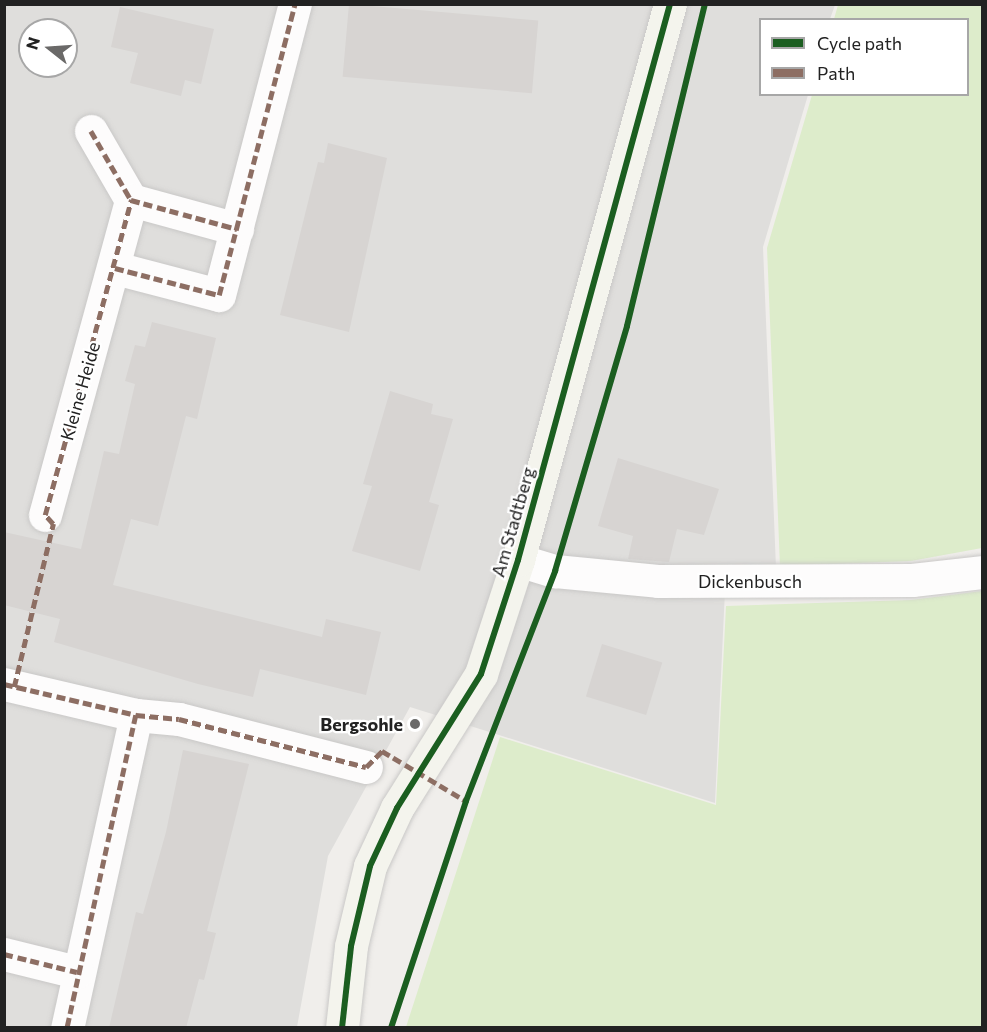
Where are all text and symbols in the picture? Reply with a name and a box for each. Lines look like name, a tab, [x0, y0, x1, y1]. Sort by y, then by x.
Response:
north arrow	[18, 18, 78, 78]
legend	[759, 18, 969, 96]
text: Cycle path	[817, 32, 902, 54]
text: N	[21, 35, 43, 52]
text: Path	[817, 62, 855, 84]
street label: Kleine Heide	[56, 339, 104, 443]
street label: Am Stadtberg	[487, 464, 539, 580]
street label: Dickenbusch	[698, 570, 802, 592]
place label: Bergsohle	[320, 713, 403, 735]
marker: Bergsohle	[408, 717, 422, 731]

